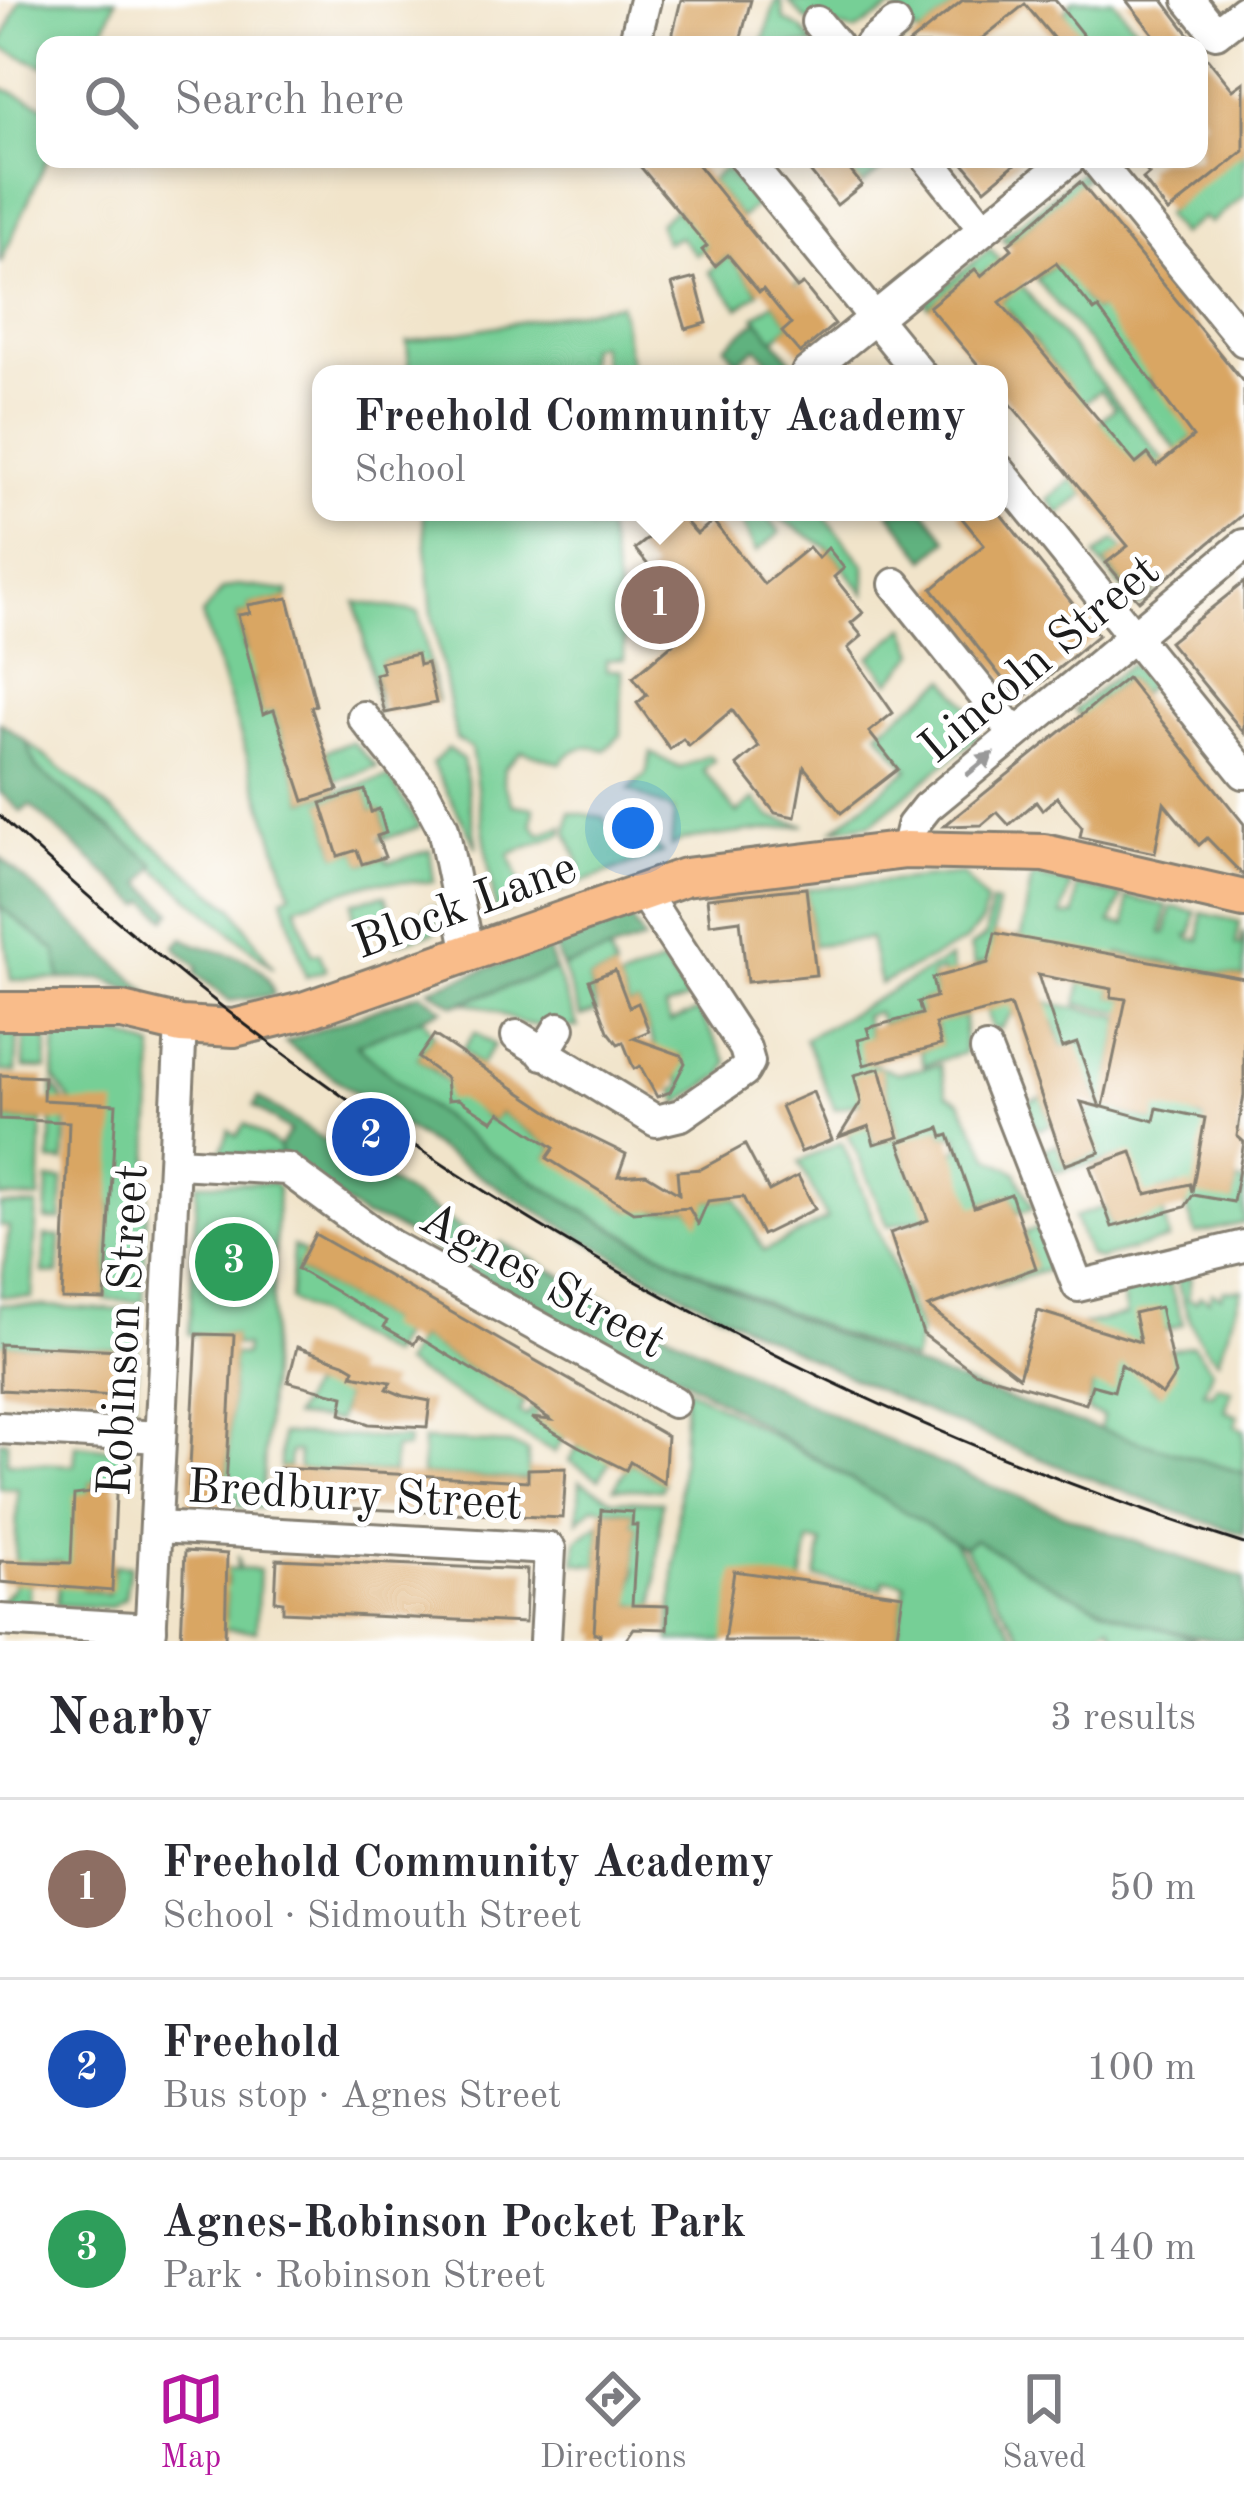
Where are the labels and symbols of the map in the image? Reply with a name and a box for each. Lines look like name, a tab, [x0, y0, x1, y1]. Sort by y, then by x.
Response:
street label: Lincoln Street	[912, 547, 1169, 773]
pin: 1	[621, 560, 699, 650]
one-way arrow	[965, 751, 995, 777]
your location	[603, 798, 663, 858]
street label: Block Lane	[348, 844, 583, 969]
pin: 2	[332, 1092, 410, 1182]
street label: Robinson Street	[92, 1163, 158, 1498]
street label: Agnes Street	[411, 1195, 673, 1368]
pin: 3	[195, 1217, 273, 1307]
street label: Bredbury Street	[186, 1464, 524, 1530]

